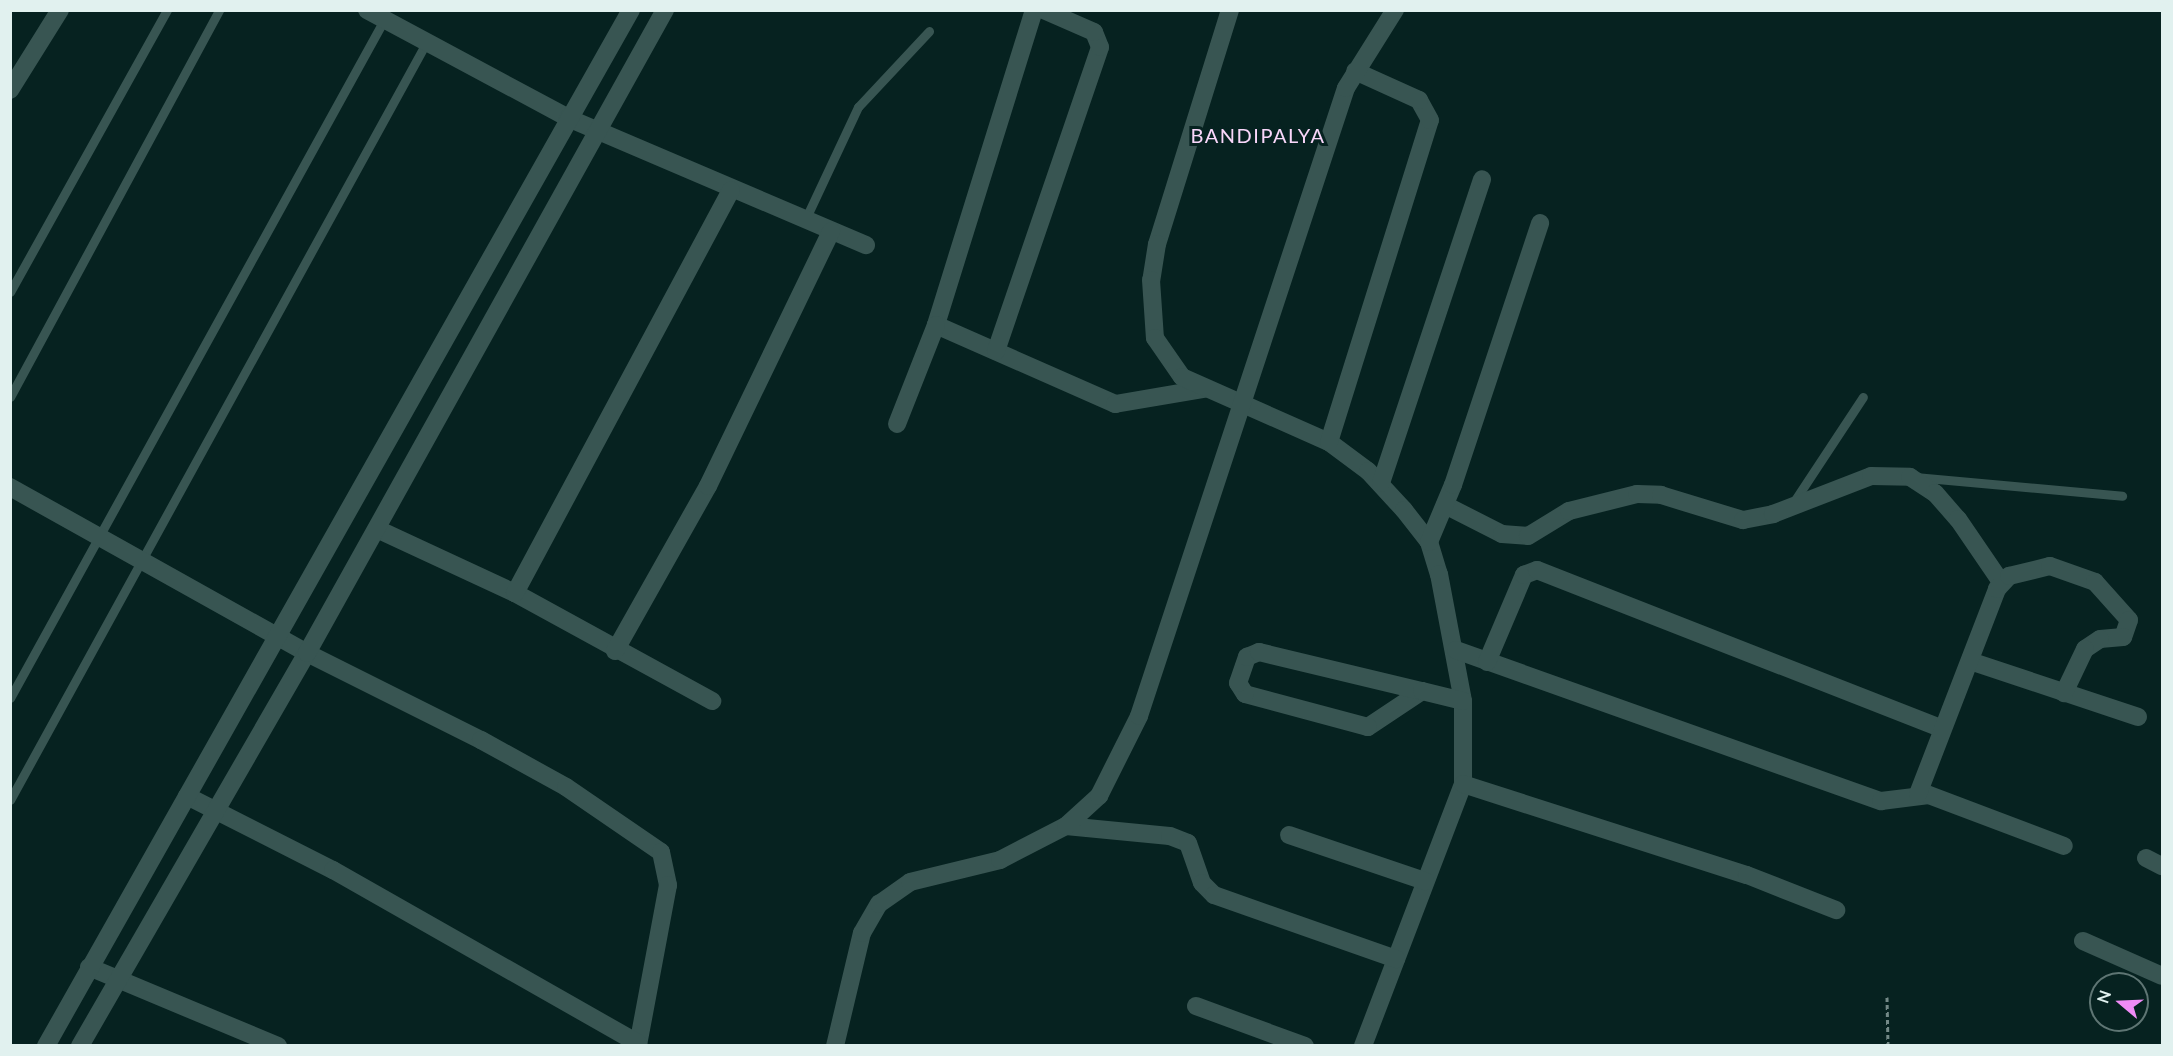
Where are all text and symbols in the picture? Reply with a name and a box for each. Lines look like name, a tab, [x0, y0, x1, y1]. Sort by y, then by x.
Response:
district label: BANDIPALYA	[1191, 123, 1325, 147]
north arrow	[2089, 972, 2149, 1032]
text: N	[2092, 988, 2114, 1006]

